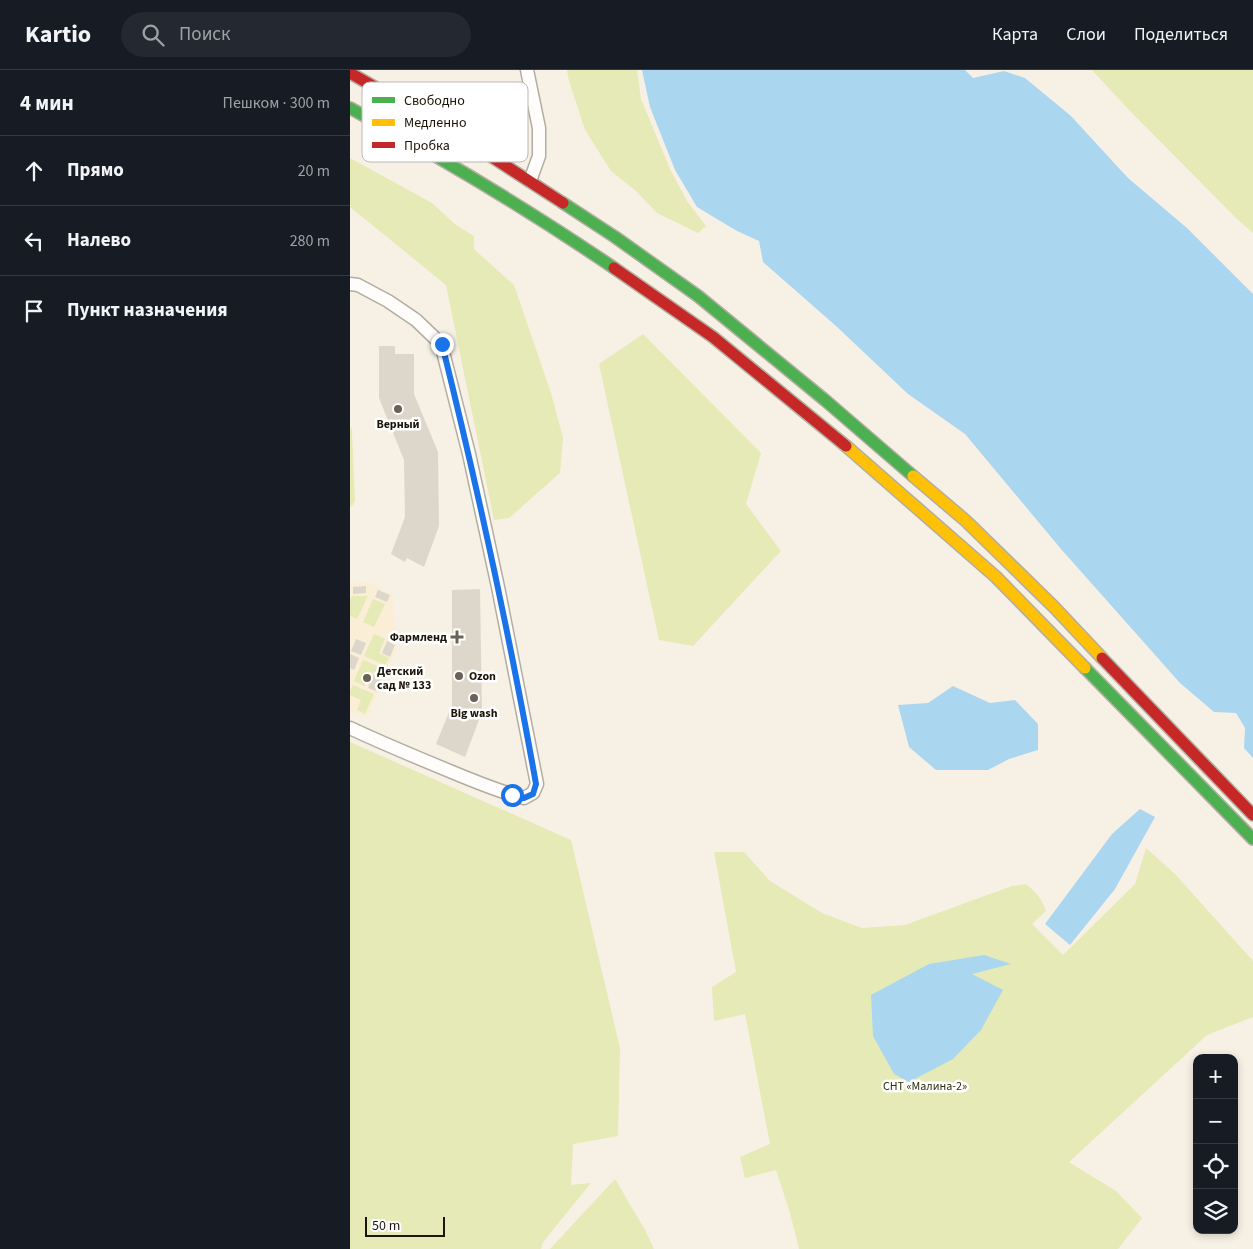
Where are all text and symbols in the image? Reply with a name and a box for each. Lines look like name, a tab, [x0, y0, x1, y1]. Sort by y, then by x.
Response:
search box	[121, 12, 471, 57]
text: Kartio	[25, 17, 91, 52]
icon: search	[139, 21, 167, 49]
text: Поиск	[179, 21, 230, 48]
text: Карта	[992, 22, 1038, 47]
text: Слои	[1066, 22, 1106, 47]
text: Поделиться	[1134, 22, 1228, 47]
legend	[362, 82, 528, 162]
text: 4 мин	[20, 88, 74, 118]
text: Свободно	[404, 91, 465, 111]
text: Пешком · 300 m	[223, 92, 330, 114]
text: Медленно	[404, 113, 467, 133]
text: Пробка	[404, 136, 450, 156]
icon: ahead	[20, 157, 48, 185]
text: Прямо	[67, 157, 124, 184]
text: 20 m	[298, 160, 330, 182]
icon: left	[20, 227, 48, 255]
text: Налево	[67, 227, 131, 254]
text: 280 m	[290, 230, 330, 252]
icon: arrive	[20, 297, 48, 325]
text: Пункт назначения	[67, 297, 228, 324]
route end	[431, 333, 454, 356]
marker: Верный	[392, 403, 404, 415]
place label: Верный	[376, 416, 420, 433]
place label: Фармленд	[390, 629, 447, 646]
marker: Фармленд	[451, 631, 463, 643]
place label: Детский сад № 133	[377, 663, 431, 694]
place label: Ozon	[469, 668, 496, 685]
marker: Ozon	[453, 670, 465, 682]
marker: Детский сад № 133	[361, 672, 373, 684]
marker: Big wash	[468, 692, 480, 704]
place label: Big wash	[450, 705, 498, 722]
route start	[501, 784, 524, 807]
map controls	[1193, 1054, 1238, 1234]
button: +	[1193, 1054, 1238, 1099]
park label: СНТ «Малина-2»	[883, 1078, 967, 1095]
button: −	[1193, 1099, 1238, 1144]
button: locate	[1193, 1144, 1238, 1189]
button: layers	[1193, 1189, 1238, 1234]
scale bar	[365, 1214, 445, 1237]
text: 50 m	[372, 1216, 400, 1236]

